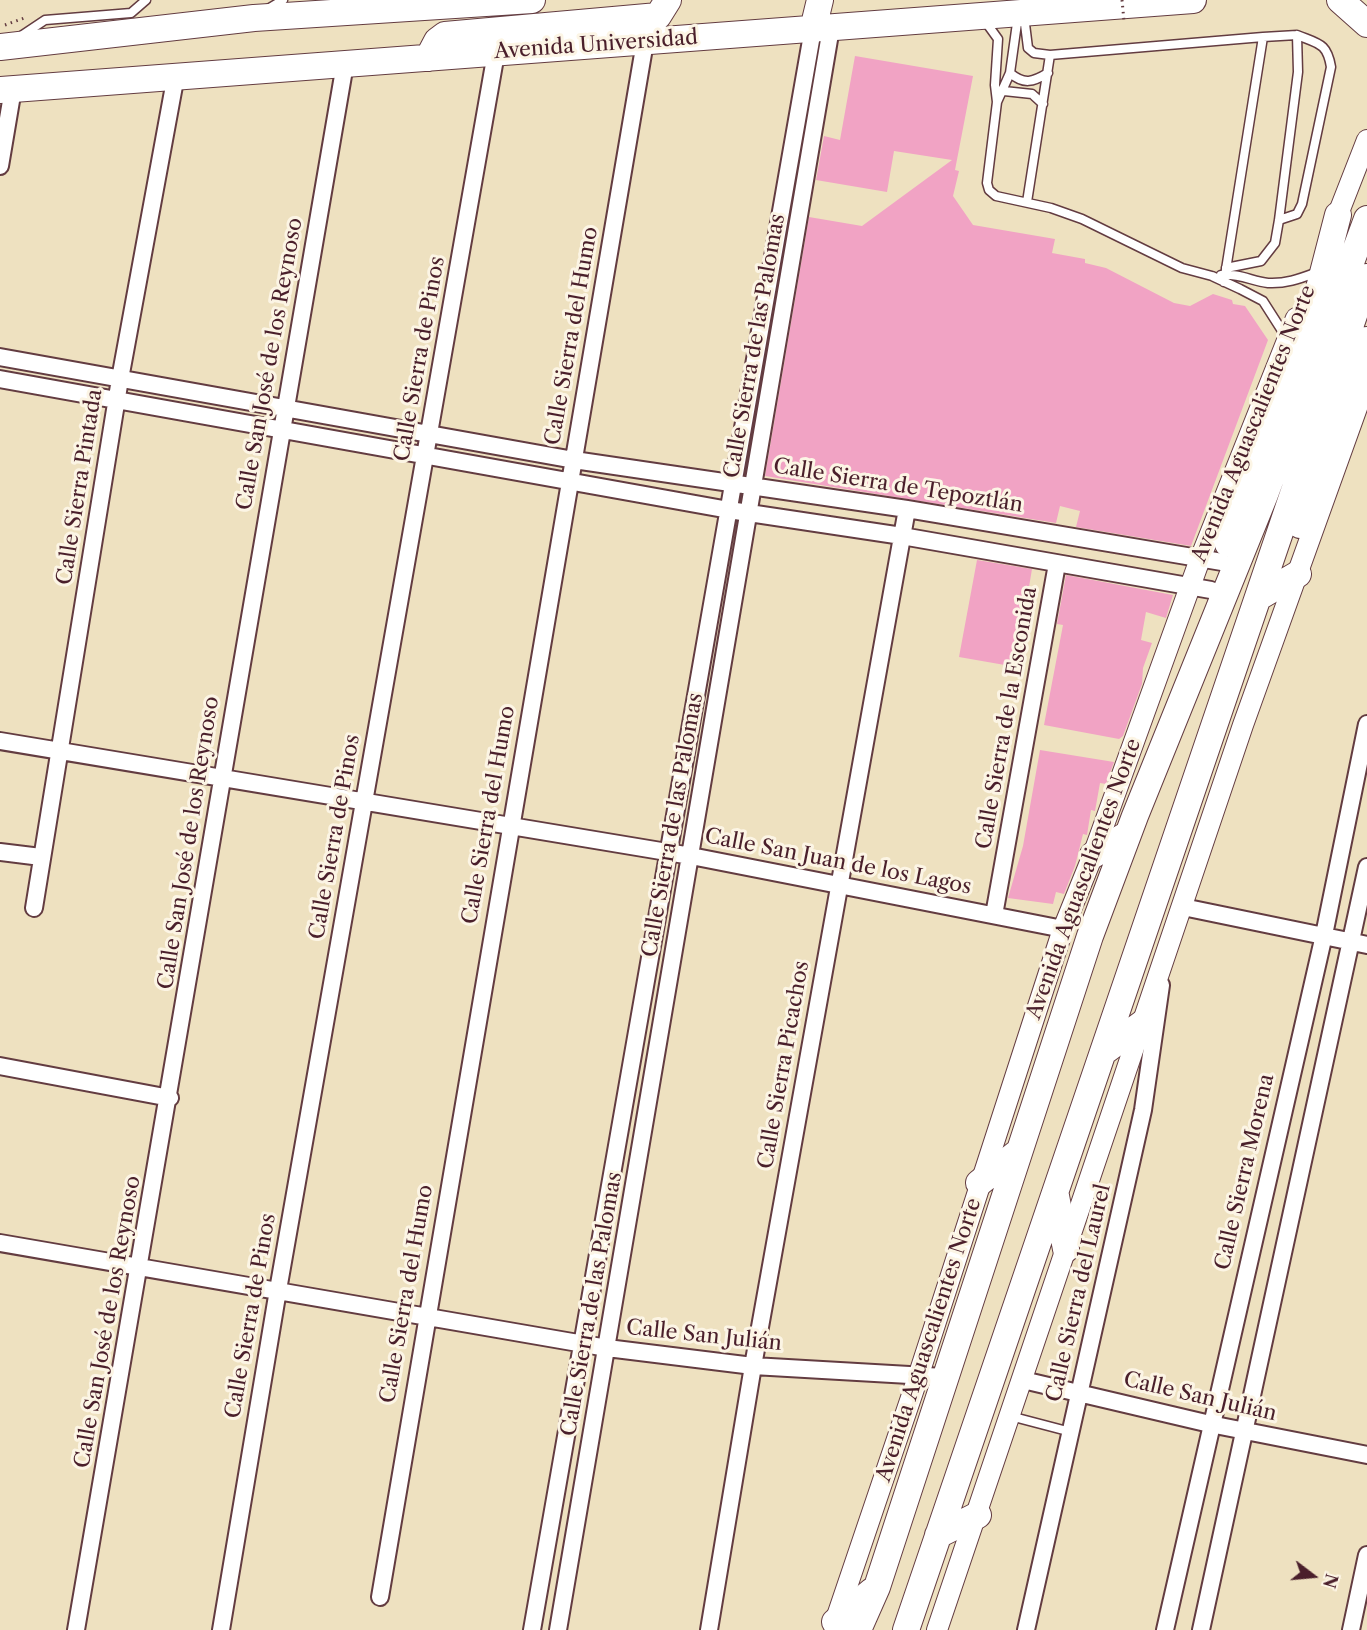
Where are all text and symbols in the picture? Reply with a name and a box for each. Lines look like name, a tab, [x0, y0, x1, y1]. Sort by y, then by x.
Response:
street label: Avenida Universidad	[493, 25, 699, 65]
street label: Calle Sierra de las Palomas	[719, 212, 791, 480]
street label: Calle San José de los Reynoso	[232, 216, 308, 512]
street label: Calle Sierra del Humo	[540, 225, 604, 447]
street label: Calle Sierra de Pinos	[390, 255, 450, 463]
street label: Avenida Aguascalientes Norte	[1187, 282, 1321, 566]
street label: Calle Sierra Pintada	[52, 387, 108, 587]
street label: Calle Sierra de Tepoztlán	[771, 454, 1025, 518]
street label: Calle Sierra de la Esconida	[971, 585, 1043, 851]
street label: Calle Sierra de las Palomas	[637, 691, 709, 959]
street label: Calle San José de los Reynoso	[153, 695, 225, 991]
street label: Calle Sierra del Humo	[457, 704, 521, 926]
street label: Calle Sierra de Pinos	[305, 733, 365, 941]
street label: Avenida Aguascalientes Norte	[1021, 735, 1147, 1023]
street label: Calle San Juan de los Lagos	[702, 824, 974, 900]
street label: Calle Sierra Picachos	[753, 959, 815, 1171]
street label: Calle Sierra Morena	[1210, 1072, 1280, 1272]
street label: Calle Sierra de las Palomas	[556, 1170, 628, 1438]
street label: Calle San José de los Reynoso	[70, 1174, 146, 1470]
street label: Calle Sierra del Laurel	[1042, 1182, 1116, 1404]
street label: Calle Sierra del Humo	[375, 1183, 439, 1405]
street label: Avenida Aguascalientes Norte	[871, 1195, 987, 1485]
street label: Calle Sierra de Pinos	[221, 1212, 281, 1420]
street label: Calle San Julián	[625, 1315, 783, 1357]
street label: Calle San Julián	[1121, 1367, 1279, 1427]
north arrow	[1283, 1546, 1343, 1606]
text: N	[1319, 1572, 1342, 1590]

